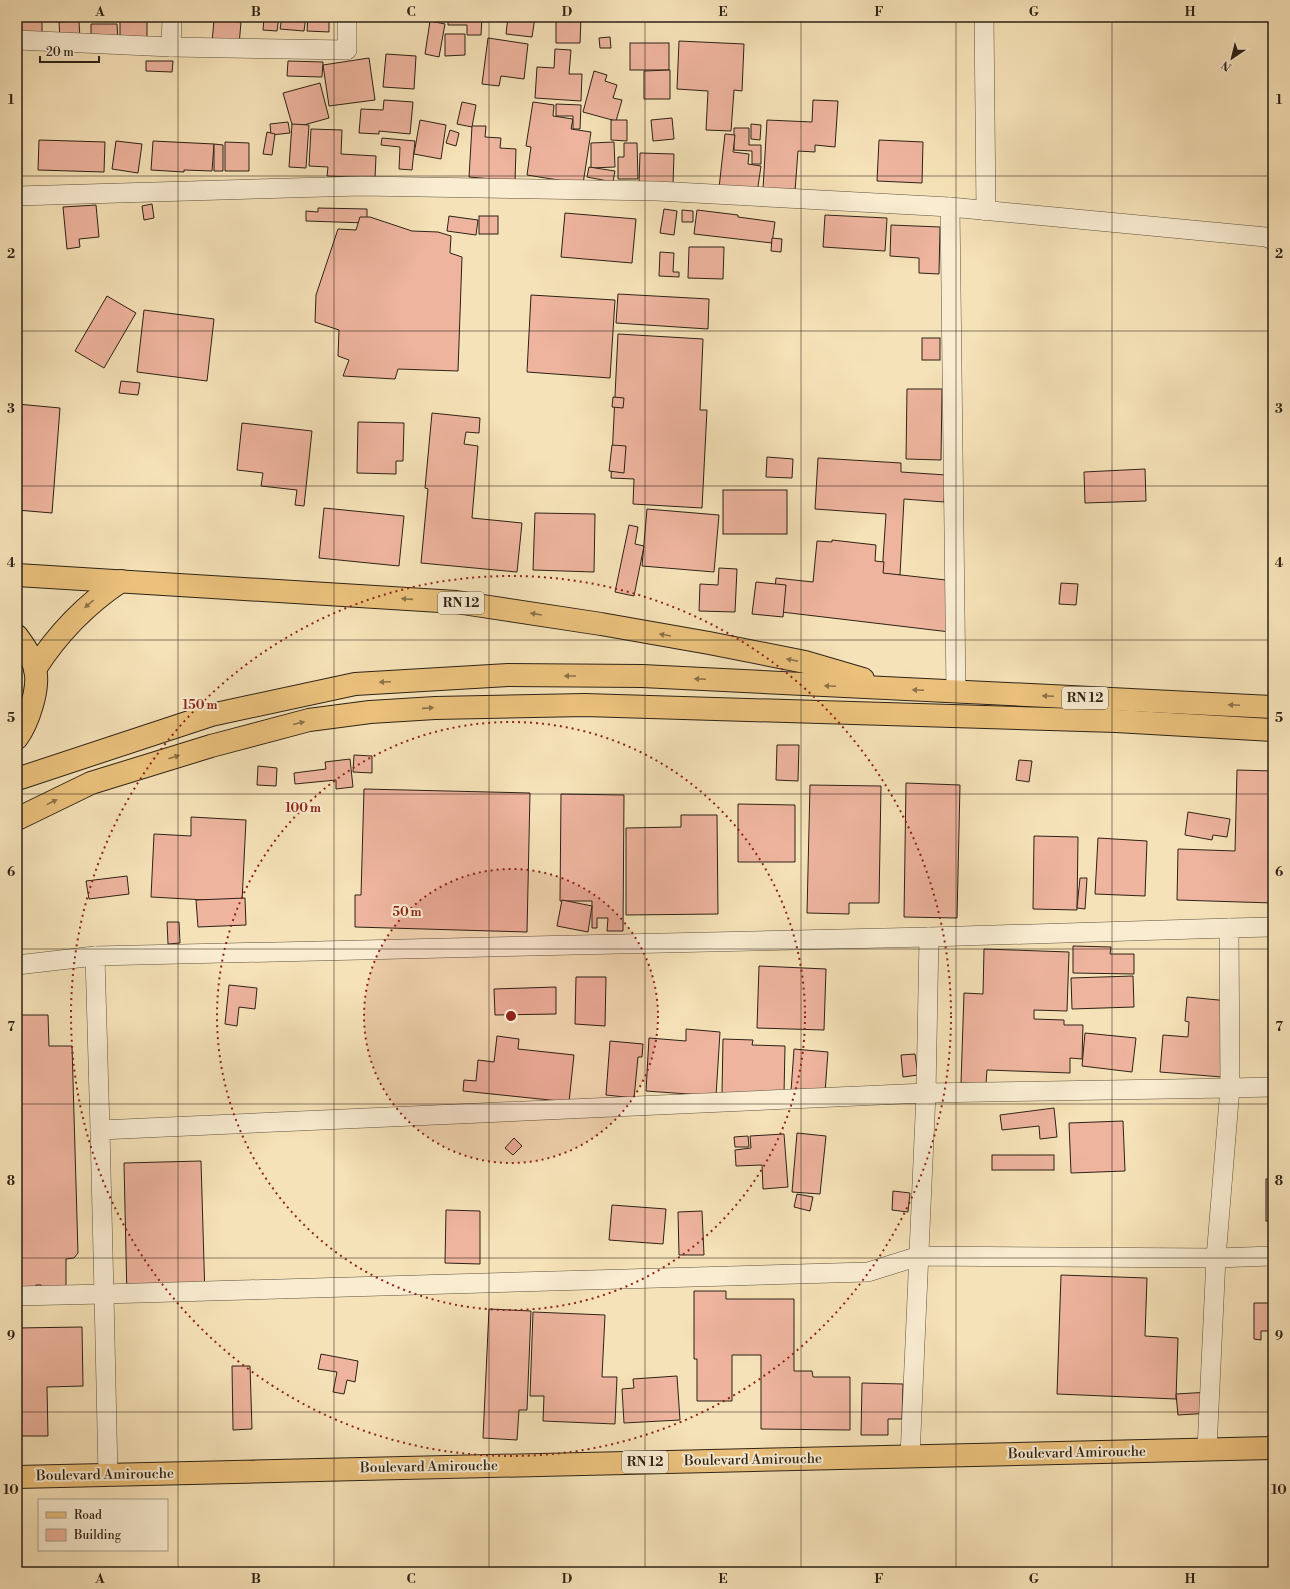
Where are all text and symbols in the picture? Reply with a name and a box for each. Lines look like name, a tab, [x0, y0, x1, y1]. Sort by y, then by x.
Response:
text: A	[94, 4, 105, 20]
text: B	[251, 4, 261, 20]
text: C	[406, 4, 416, 20]
text: D	[562, 4, 572, 20]
text: E	[718, 4, 728, 20]
text: F	[874, 4, 884, 20]
text: G	[1029, 4, 1040, 20]
text: H	[1185, 4, 1196, 20]
scale bar	[40, 38, 99, 64]
north arrow	[1212, 38, 1252, 78]
text: 20 m	[46, 45, 74, 60]
text: N	[1219, 57, 1234, 74]
text: 1	[8, 92, 15, 108]
text: 1	[1276, 92, 1283, 108]
text: 2	[7, 246, 15, 262]
text: 2	[1275, 246, 1283, 262]
text: 3	[7, 401, 15, 417]
text: 3	[1275, 401, 1283, 417]
text: 4	[7, 555, 16, 571]
text: 4	[1275, 555, 1284, 571]
road number: RN 12	[438, 592, 484, 614]
one-way arrow	[401, 595, 413, 602]
one-way arrow	[84, 600, 95, 609]
one-way arrow	[530, 611, 542, 617]
one-way arrow	[659, 632, 671, 638]
one-way arrow	[786, 656, 798, 662]
one-way arrow	[563, 673, 576, 679]
one-way arrow	[694, 676, 706, 683]
one-way arrow	[379, 679, 391, 686]
one-way arrow	[823, 683, 836, 689]
one-way arrow	[912, 687, 924, 694]
road number: RN 12	[1062, 687, 1108, 709]
one-way arrow	[1041, 693, 1054, 699]
text: 150 m	[183, 698, 217, 713]
one-way arrow	[1228, 701, 1240, 708]
one-way arrow	[422, 705, 434, 712]
text: 5	[7, 710, 15, 726]
text: 5	[1275, 710, 1283, 726]
one-way arrow	[293, 719, 305, 725]
one-way arrow	[168, 754, 180, 760]
one-way arrow	[46, 799, 58, 805]
text: 100 m	[285, 801, 321, 816]
text: 6	[7, 864, 15, 880]
text: 6	[1275, 864, 1283, 880]
text: 50 m	[392, 905, 422, 920]
centre of rings	[504, 1009, 518, 1023]
text: 7	[7, 1019, 15, 1035]
text: 7	[1275, 1019, 1283, 1035]
text: 8	[7, 1173, 15, 1189]
text: 8	[1275, 1173, 1283, 1189]
text: 9	[7, 1328, 15, 1344]
text: 9	[1275, 1328, 1283, 1344]
street label: Boulevard Amirouche	[1007, 1443, 1146, 1463]
street label: Boulevard Amirouche	[683, 1450, 822, 1470]
road number: RN 12	[622, 1451, 668, 1473]
street label: Boulevard Amirouche	[359, 1457, 498, 1477]
street label: Boulevard Amirouche	[35, 1465, 174, 1485]
text: 10	[3, 1482, 19, 1498]
text: 10	[1271, 1482, 1287, 1498]
legend	[38, 1499, 168, 1551]
text: Road	[74, 1508, 102, 1523]
text: Building	[73, 1528, 122, 1543]
text: A	[94, 1571, 105, 1587]
text: B	[251, 1571, 261, 1587]
text: C	[406, 1571, 416, 1587]
text: D	[562, 1571, 572, 1587]
text: E	[718, 1571, 728, 1587]
text: F	[874, 1571, 884, 1587]
text: G	[1029, 1571, 1040, 1587]
text: H	[1185, 1571, 1196, 1587]

